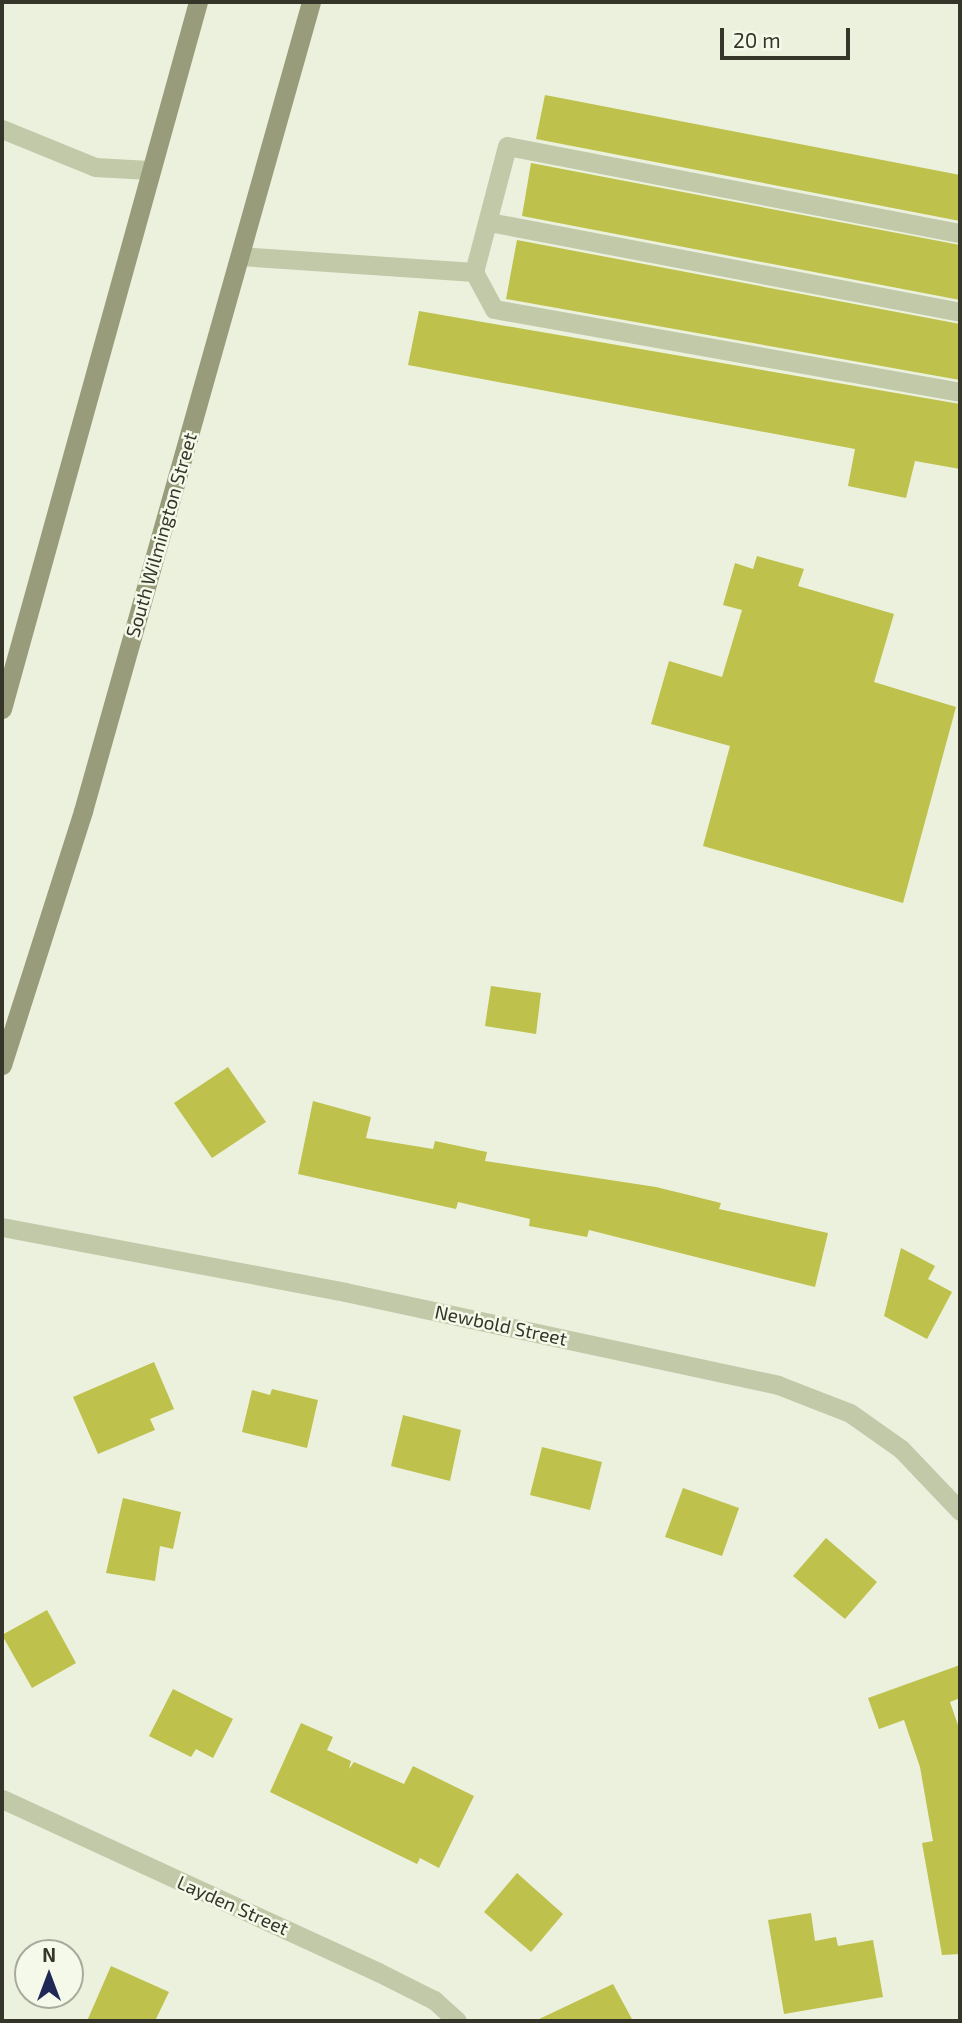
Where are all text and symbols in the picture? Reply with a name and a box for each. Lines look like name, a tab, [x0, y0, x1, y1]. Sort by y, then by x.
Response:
scale bar	[724, 14, 853, 58]
text: 20 m	[733, 27, 781, 52]
street label: South Wilmington Street	[121, 430, 201, 640]
street label: Newbold Street	[433, 1300, 569, 1350]
street label: Layden Street	[174, 1870, 292, 1940]
north arrow	[14, 1939, 84, 2009]
text: N	[42, 1943, 56, 1966]

